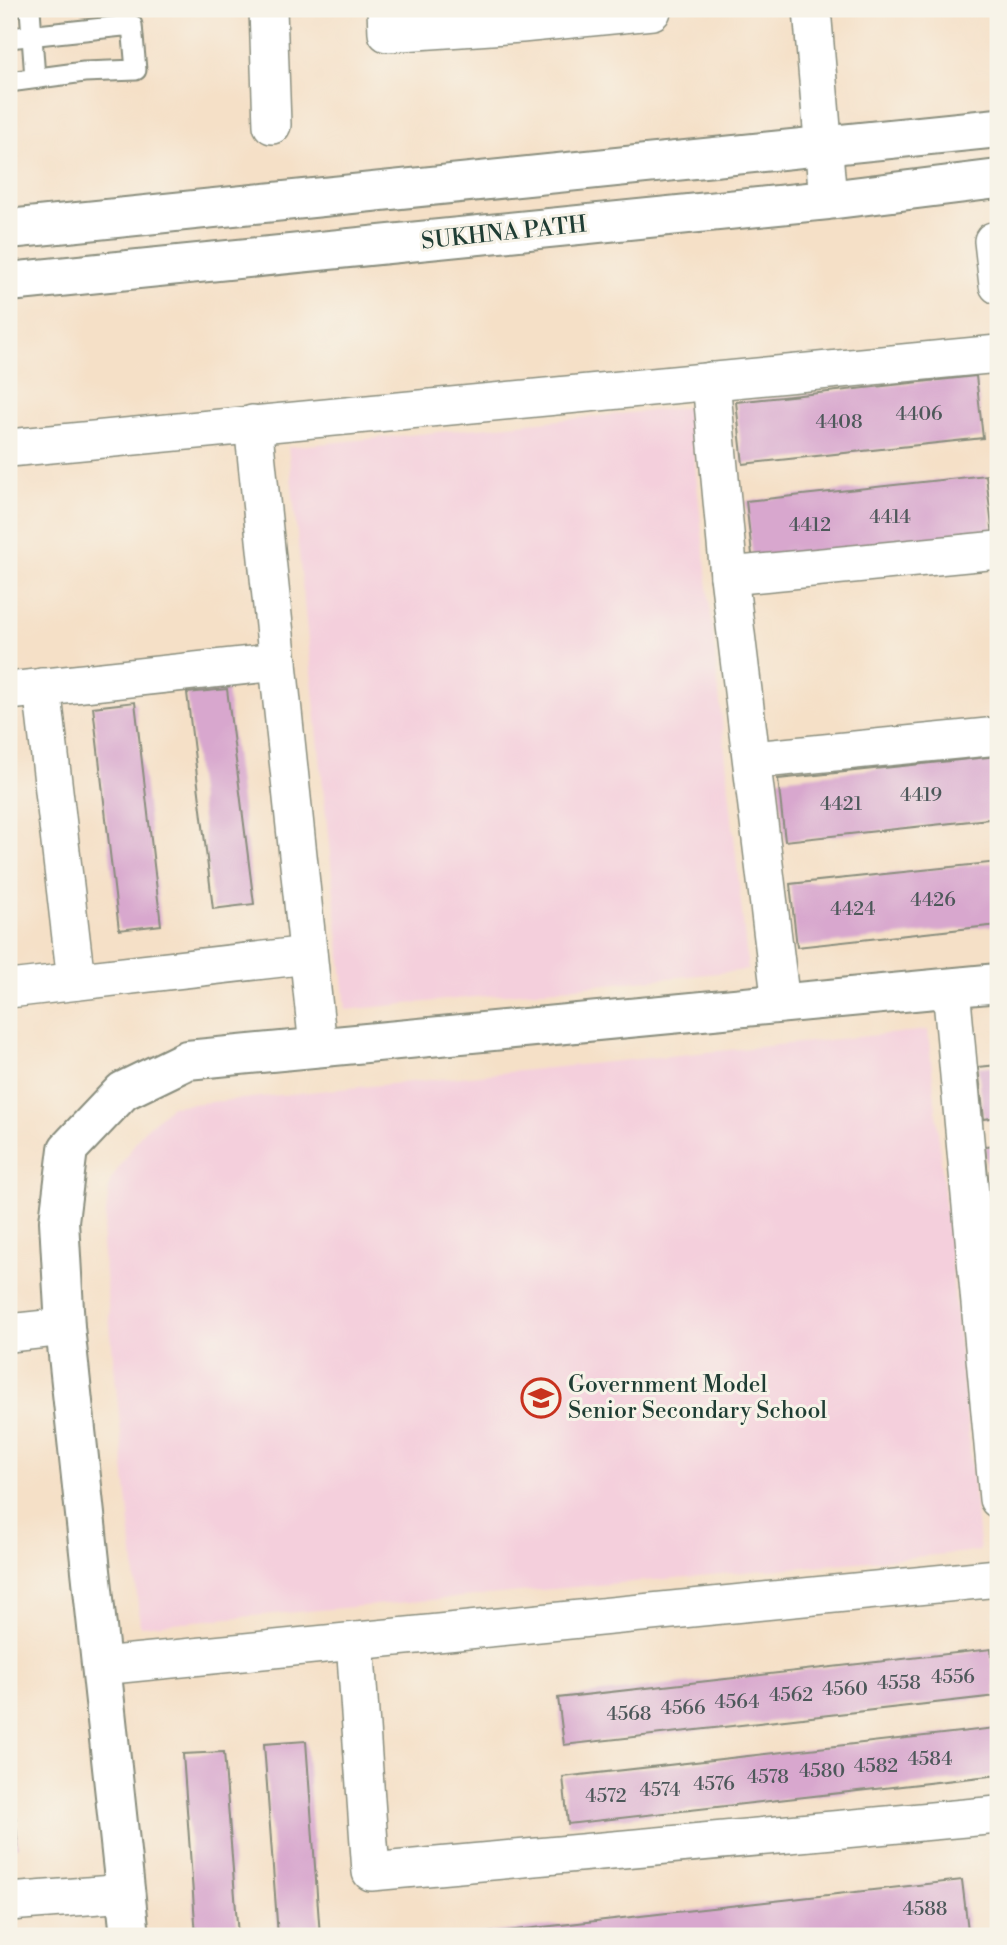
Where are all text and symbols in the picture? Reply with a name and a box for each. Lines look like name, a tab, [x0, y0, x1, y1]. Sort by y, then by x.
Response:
street label: SUKHNA PATH	[420, 210, 589, 256]
house number: 4406	[895, 402, 943, 426]
house number: 4408	[815, 410, 863, 434]
house number: 4414	[869, 505, 911, 529]
house number: 4412	[789, 513, 831, 537]
house number: 4419	[900, 783, 942, 807]
house number: 4421	[820, 792, 862, 816]
house number: 4426	[910, 888, 956, 912]
house number: 4424	[830, 897, 876, 921]
place label: Government Model Senior Secondary School	[568, 1371, 827, 1425]
school or university icon: Government Model Senior Secondary School	[520, 1377, 562, 1419]
house number: 4556	[931, 1665, 975, 1689]
house number: 4558	[877, 1671, 921, 1695]
house number: 4560	[822, 1677, 868, 1701]
house number: 4562	[769, 1683, 813, 1707]
house number: 4564	[715, 1690, 759, 1714]
house number: 4566	[661, 1696, 705, 1720]
house number: 4568	[607, 1702, 651, 1726]
house number: 4584	[907, 1747, 953, 1771]
house number: 4582	[854, 1754, 898, 1778]
house number: 4580	[799, 1759, 845, 1783]
house number: 4578	[747, 1765, 789, 1789]
house number: 4576	[693, 1772, 735, 1796]
house number: 4574	[640, 1778, 680, 1802]
house number: 4572	[585, 1784, 627, 1808]
house number: 4588	[902, 1897, 948, 1921]

